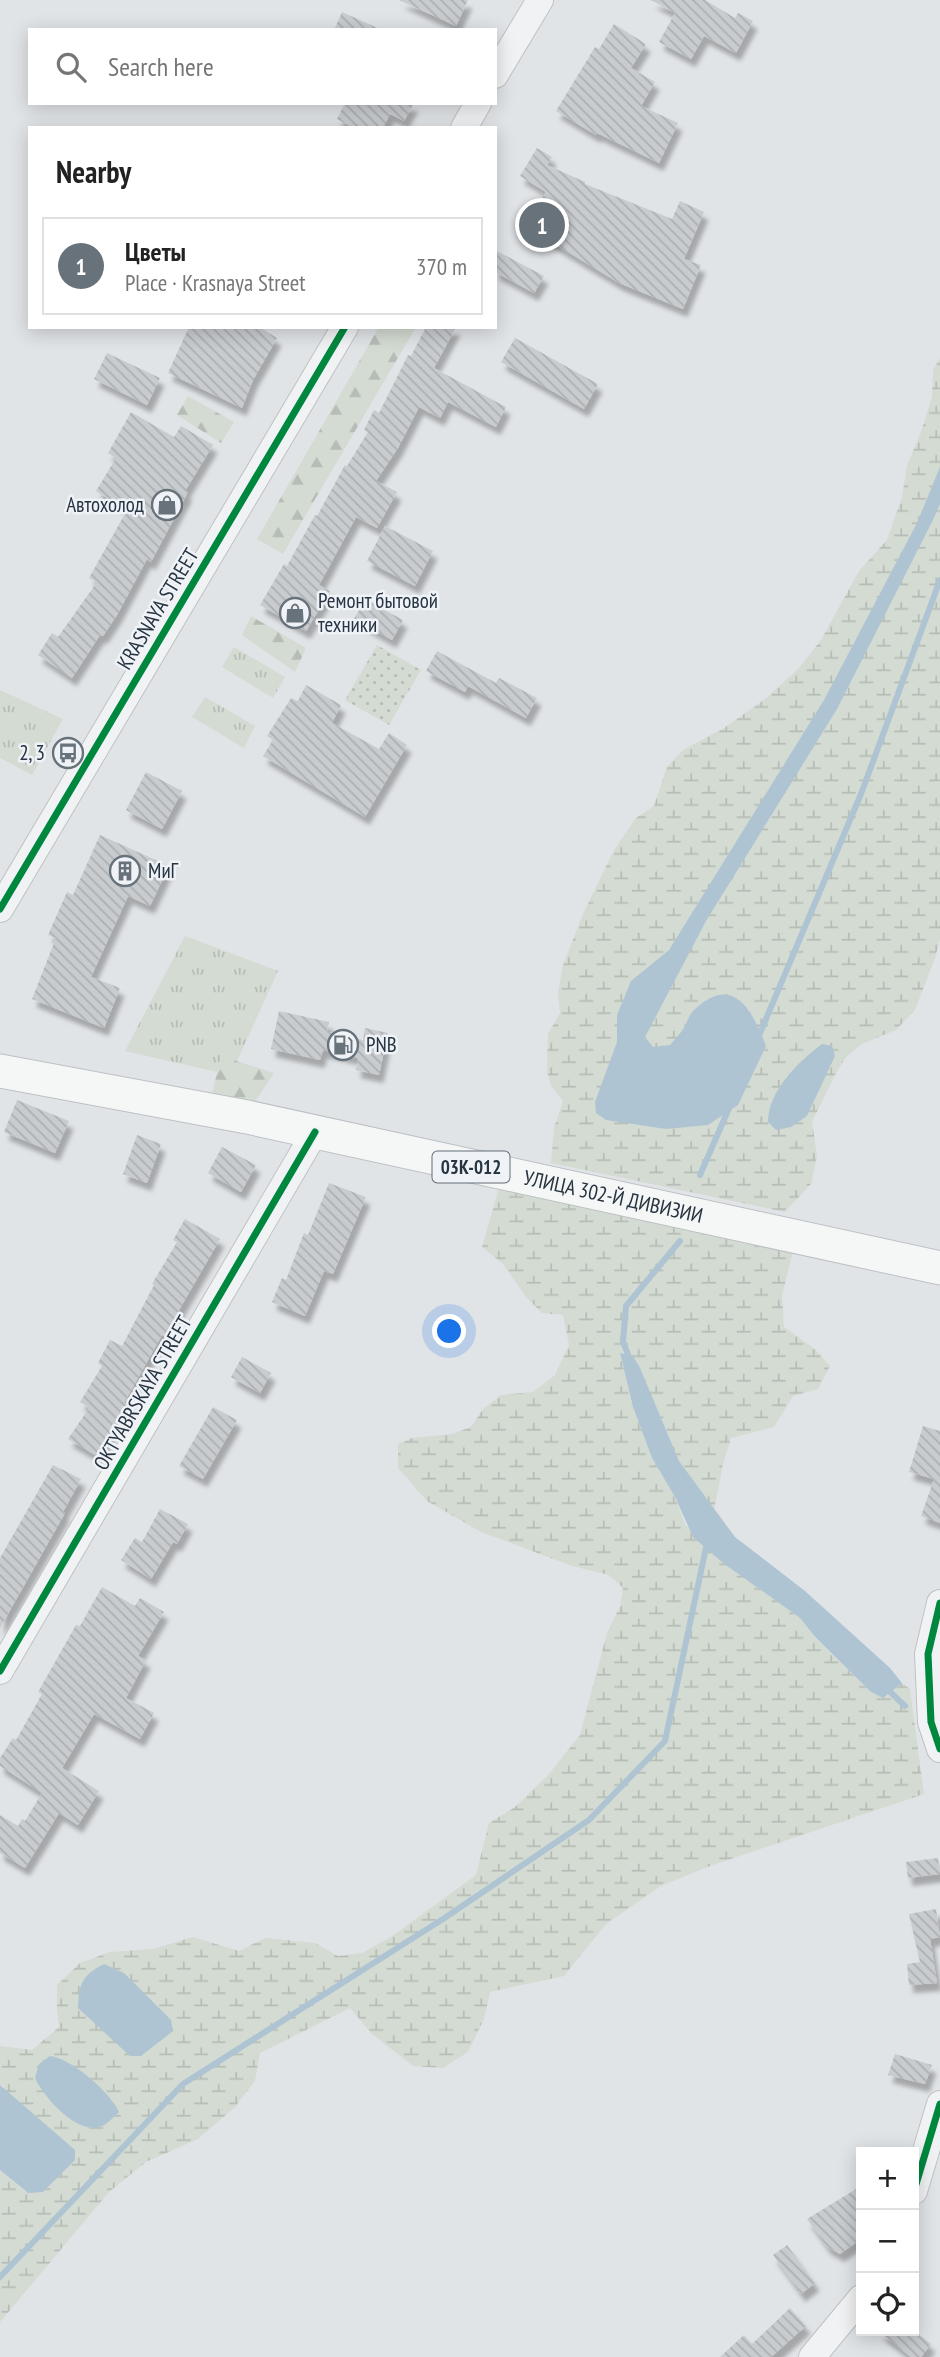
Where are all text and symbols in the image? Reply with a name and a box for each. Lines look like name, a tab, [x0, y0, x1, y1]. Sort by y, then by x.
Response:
search box	[28, 28, 497, 105]
icon: search	[52, 48, 90, 86]
text: Search here	[108, 50, 214, 83]
text: Nearby	[56, 152, 131, 191]
pin: 1	[519, 199, 565, 251]
text: Цветы	[125, 235, 186, 268]
text: 1	[76, 252, 87, 281]
text: 370 m	[416, 252, 467, 281]
text: Place · Krasnaya Street	[125, 268, 306, 297]
shop icon: Автохолод	[150, 488, 184, 522]
place label: Автохолод	[66, 491, 144, 518]
street label: KRASNAYA STREET	[111, 543, 205, 674]
place label: Ремонт бытовой техники	[318, 587, 438, 638]
shop icon: Ремонт бытовой техники	[278, 596, 312, 630]
bus stop icon: 2, 3	[51, 736, 85, 770]
place label: 2, 3	[19, 739, 45, 766]
building icon: МиГ	[108, 854, 142, 888]
place label: МиГ	[148, 857, 179, 884]
fuel station icon: PNB	[326, 1028, 360, 1062]
place label: PNB	[366, 1031, 397, 1058]
road number: 03К-012	[433, 1152, 510, 1182]
street label: УЛИЦА 302-Й ДИВИЗИИ	[521, 1164, 705, 1229]
street label: OKTYABRSKAYA STREET	[87, 1310, 198, 1475]
your location	[432, 1314, 466, 1348]
map controls	[856, 2147, 919, 2336]
button: +	[856, 2147, 919, 2210]
button: −	[856, 2210, 919, 2273]
button: locate	[856, 2273, 919, 2336]

